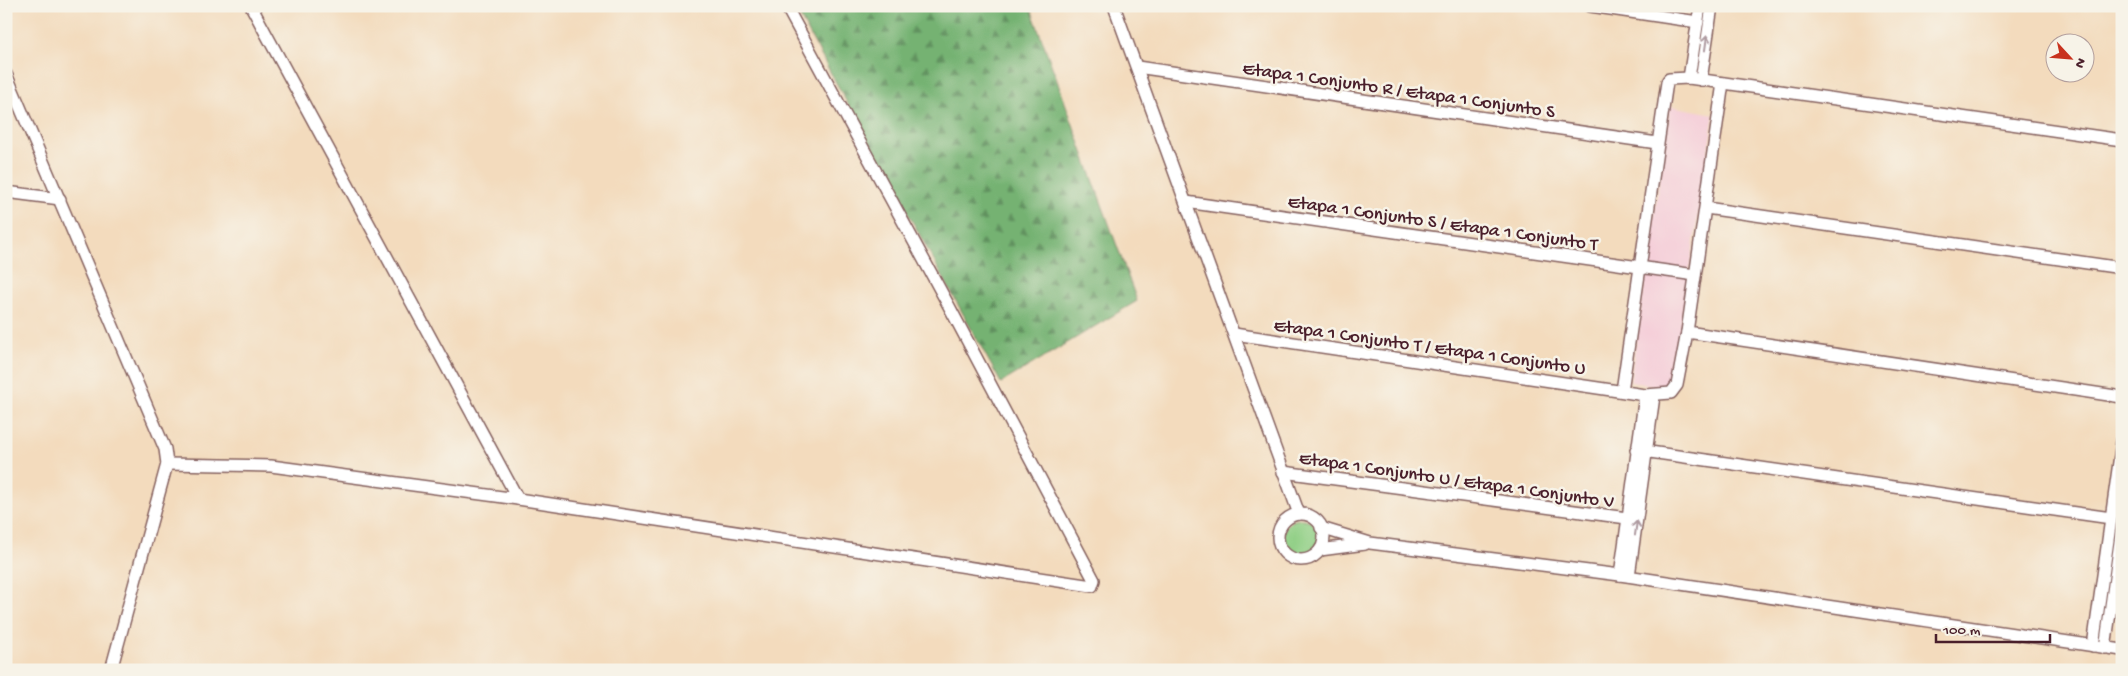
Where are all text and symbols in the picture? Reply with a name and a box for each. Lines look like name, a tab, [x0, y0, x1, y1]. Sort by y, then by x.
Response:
north arrow	[2046, 32, 2096, 82]
one-way arrow	[1702, 35, 1712, 51]
text: N	[2070, 55, 2089, 70]
street label: Etapa 1 Conjunto R / Etapa 1 Conjunto S	[1241, 58, 1556, 125]
street label: Etapa 1 Conjunto S / Etapa 1 Conjunto T	[1286, 191, 1600, 258]
street label: Etapa 1 Conjunto T / Etapa 1 Conjunto U	[1272, 315, 1587, 382]
street label: Etapa 1 Conjunto U / Etapa 1 Conjunto V	[1297, 448, 1616, 515]
one-way arrow	[1631, 521, 1641, 537]
scale bar	[1936, 611, 2049, 643]
text: 100 m	[1942, 622, 1981, 640]

